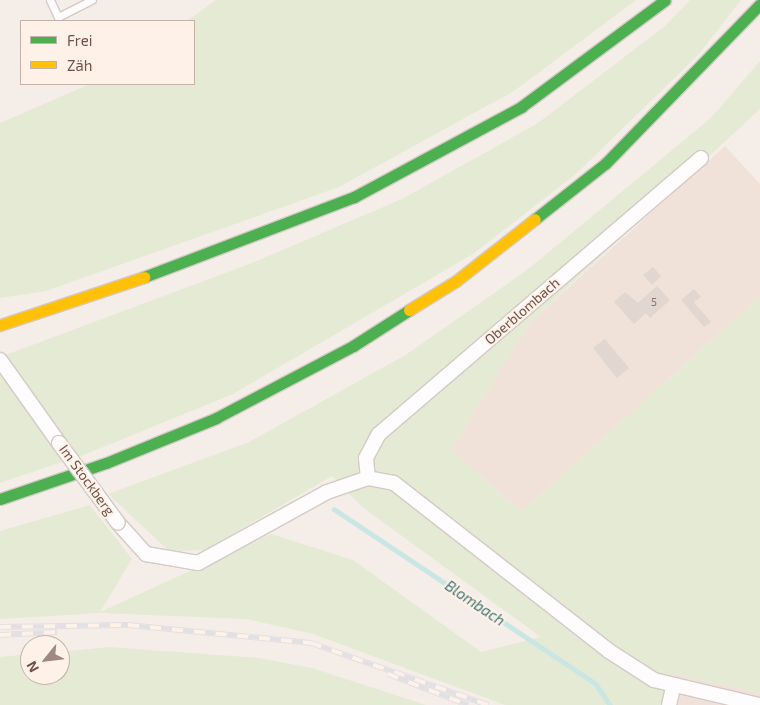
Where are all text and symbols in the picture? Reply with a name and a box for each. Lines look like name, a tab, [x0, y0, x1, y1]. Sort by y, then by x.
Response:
legend	[20, 20, 195, 85]
text: Frei	[67, 31, 92, 49]
text: Zäh	[67, 56, 92, 74]
street label: Oberblombach	[481, 274, 563, 348]
house number: 5	[651, 295, 657, 309]
street label: Im Stockberg	[56, 442, 118, 518]
water label: Blombach	[442, 576, 508, 630]
north arrow	[20, 635, 70, 685]
text: N	[22, 658, 42, 676]

